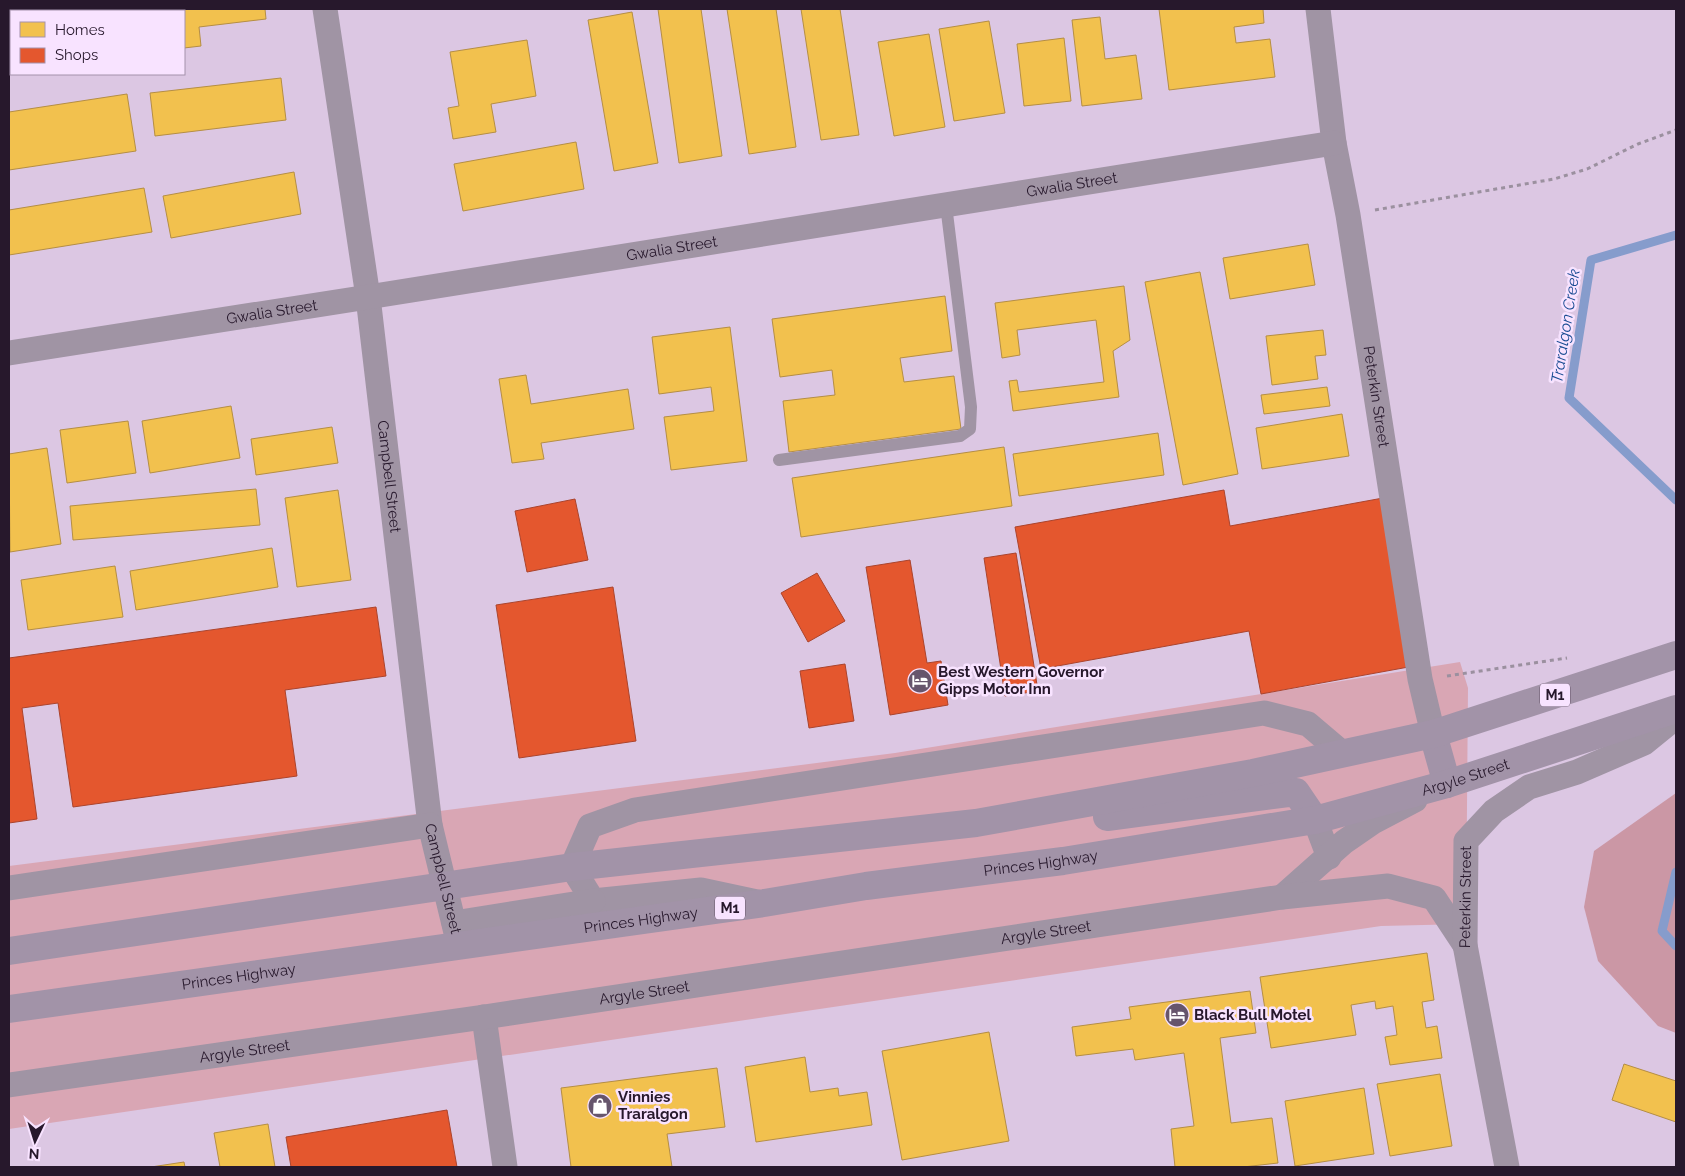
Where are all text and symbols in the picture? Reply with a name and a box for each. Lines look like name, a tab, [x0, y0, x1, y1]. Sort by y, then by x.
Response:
legend	[10, 10, 185, 75]
text: Homes	[55, 21, 105, 39]
text: Shops	[55, 46, 98, 64]
street label: Gwalia Street	[1025, 169, 1119, 201]
street label: Gwalia Street	[625, 232, 719, 265]
water label: Traralgon Creek	[1547, 267, 1584, 384]
street label: Gwalia Street	[225, 296, 319, 328]
street label: Peterkin Street	[1359, 345, 1393, 448]
street label: Campbell Street	[374, 419, 405, 534]
place label: Best Western Governor Gipps Motor Inn	[938, 663, 1104, 698]
hotel icon: Best Western Governor Gipps Motor Inn	[907, 668, 933, 694]
road number: M1	[1540, 684, 1570, 706]
street label: Argyle Street	[1420, 755, 1512, 800]
street label: Campbell Street	[421, 822, 465, 936]
street label: Princes Highway	[983, 846, 1099, 880]
street label: Peterkin Street	[1456, 846, 1475, 948]
road number: M1	[715, 896, 745, 920]
street label: Princes Highway	[583, 903, 699, 937]
street label: Argyle Street	[1000, 917, 1092, 948]
street label: Princes Highway	[181, 960, 297, 994]
street label: Argyle Street	[598, 977, 691, 1009]
hotel icon: Black Bull Motel	[1164, 1002, 1190, 1028]
place label: Black Bull Motel	[1194, 1006, 1312, 1024]
street label: Argyle Street	[198, 1036, 291, 1067]
place label: Vinnies Traralgon	[618, 1088, 688, 1123]
shop icon: Vinnies Traralgon	[587, 1093, 613, 1119]
north arrow	[10, 1116, 60, 1166]
text: N	[28, 1146, 40, 1162]

